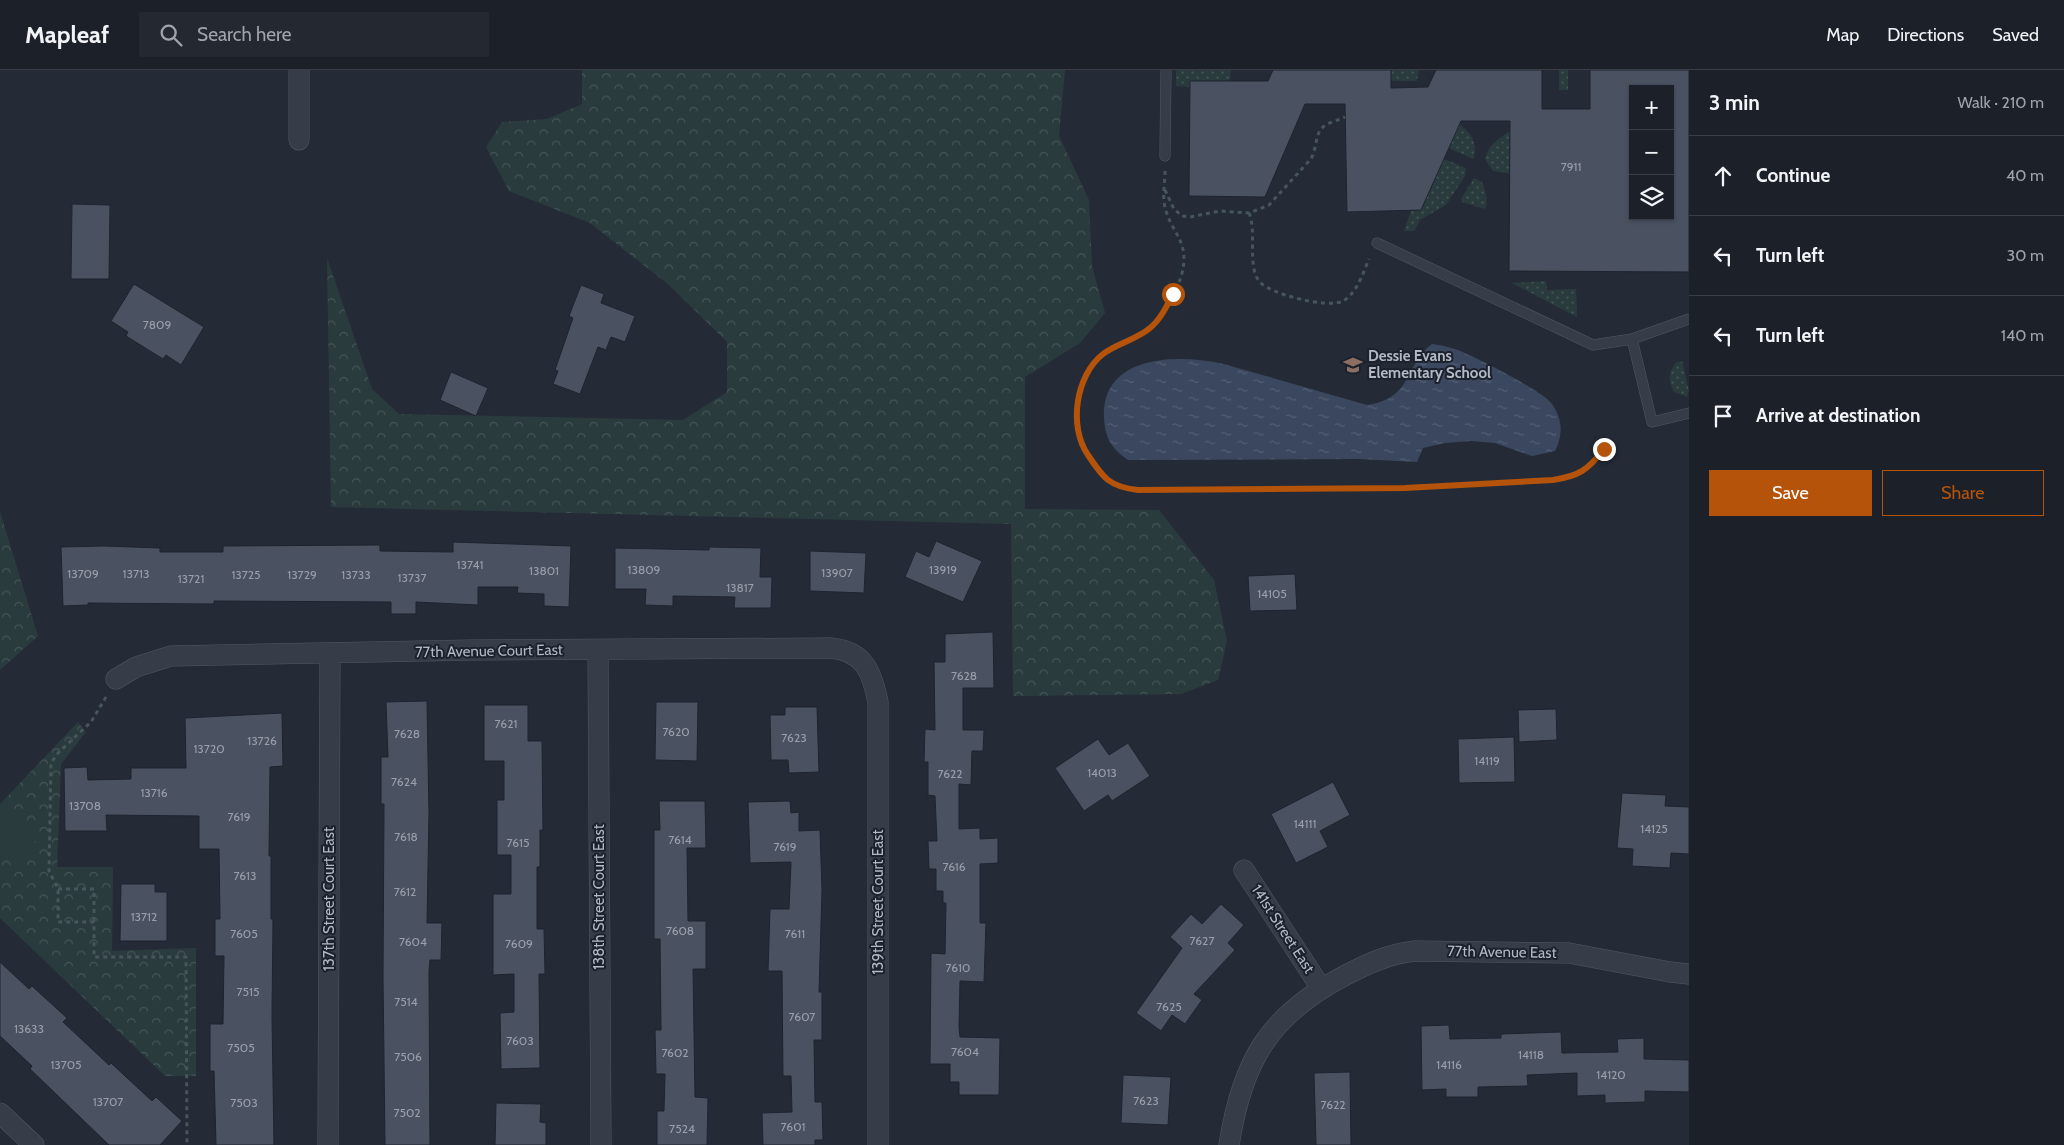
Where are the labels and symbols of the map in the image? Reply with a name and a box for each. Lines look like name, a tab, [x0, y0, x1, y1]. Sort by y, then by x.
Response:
house number: 7911	[1561, 159, 1581, 174]
route start	[1162, 283, 1185, 306]
house number: 7809	[143, 317, 171, 332]
place label: Dessie Evans Elementary School	[1368, 347, 1491, 382]
school or university icon: Dessie Evans Elementary School	[1342, 354, 1364, 376]
route end	[1593, 438, 1616, 461]
house number: 13741	[457, 557, 483, 572]
house number: 13809	[628, 562, 661, 577]
house number: 13919	[929, 562, 957, 577]
house number: 13801	[529, 563, 559, 578]
house number: 13907	[821, 565, 853, 580]
house number: 13709	[67, 566, 99, 581]
house number: 13713	[123, 566, 149, 581]
house number: 13725	[231, 567, 261, 582]
house number: 13729	[287, 567, 317, 582]
house number: 13733	[341, 567, 371, 582]
house number: 13737	[398, 570, 426, 585]
house number: 13721	[178, 571, 204, 586]
house number: 13817	[726, 580, 754, 595]
house number: 14105	[1257, 586, 1287, 601]
street label: 77th Avenue Court East	[415, 641, 563, 661]
house number: 7628	[951, 668, 977, 683]
house number: 7621	[495, 716, 517, 731]
house number: 7620	[662, 724, 690, 739]
house number: 7628	[394, 726, 420, 741]
house number: 7623	[781, 730, 807, 745]
house number: 13726	[247, 733, 277, 748]
house number: 13720	[193, 741, 225, 756]
house number: 14119	[1474, 753, 1500, 768]
house number: 14013	[1087, 765, 1117, 780]
house number: 7622	[937, 766, 963, 781]
house number: 7624	[391, 774, 417, 789]
house number: 13716	[140, 785, 168, 800]
house number: 13708	[69, 798, 101, 813]
house number: 7619	[227, 809, 251, 824]
house number: 14111	[1294, 816, 1316, 831]
house number: 14125	[1640, 821, 1668, 836]
street label: 138th Street Court East	[590, 824, 608, 970]
street label: 137th Street Court East	[320, 827, 338, 971]
house number: 7618	[394, 829, 418, 844]
street label: 139th Street Court East	[869, 829, 887, 975]
house number: 7614	[668, 832, 692, 847]
house number: 7615	[507, 835, 529, 850]
house number: 7619	[773, 839, 797, 854]
house number: 7616	[942, 859, 966, 874]
house number: 7613	[234, 868, 256, 883]
street label: 141st Street East	[1248, 881, 1318, 977]
house number: 7612	[394, 884, 416, 899]
house number: 13712	[131, 909, 157, 924]
house number: 7608	[666, 923, 694, 938]
house number: 7605	[230, 926, 258, 941]
house number: 7611	[785, 926, 805, 941]
house number: 7627	[1190, 933, 1214, 948]
house number: 7604	[399, 934, 427, 949]
house number: 7609	[505, 936, 533, 951]
street label: 77th Avenue East	[1447, 942, 1557, 962]
house number: 7610	[946, 960, 970, 975]
house number: 7515	[237, 984, 259, 999]
house number: 7514	[394, 994, 418, 1009]
house number: 7625	[1156, 999, 1182, 1014]
house number: 7607	[789, 1009, 815, 1024]
house number: 13633	[14, 1021, 44, 1036]
house number: 7603	[506, 1033, 534, 1048]
house number: 7505	[227, 1040, 255, 1055]
house number: 7604	[951, 1044, 979, 1059]
house number: 7602	[661, 1045, 689, 1060]
house number: 14118	[1518, 1047, 1544, 1062]
house number: 7506	[394, 1049, 422, 1064]
house number: 13705	[50, 1057, 82, 1072]
house number: 14116	[1436, 1057, 1462, 1072]
house number: 14120	[1596, 1067, 1626, 1082]
house number: 7623	[1133, 1093, 1159, 1108]
house number: 13707	[93, 1094, 123, 1109]
house number: 7503	[230, 1095, 258, 1110]
house number: 7622	[1320, 1097, 1346, 1112]
house number: 7502	[393, 1105, 421, 1120]
house number: 7601	[781, 1119, 805, 1134]
house number: 7524	[669, 1121, 695, 1136]

